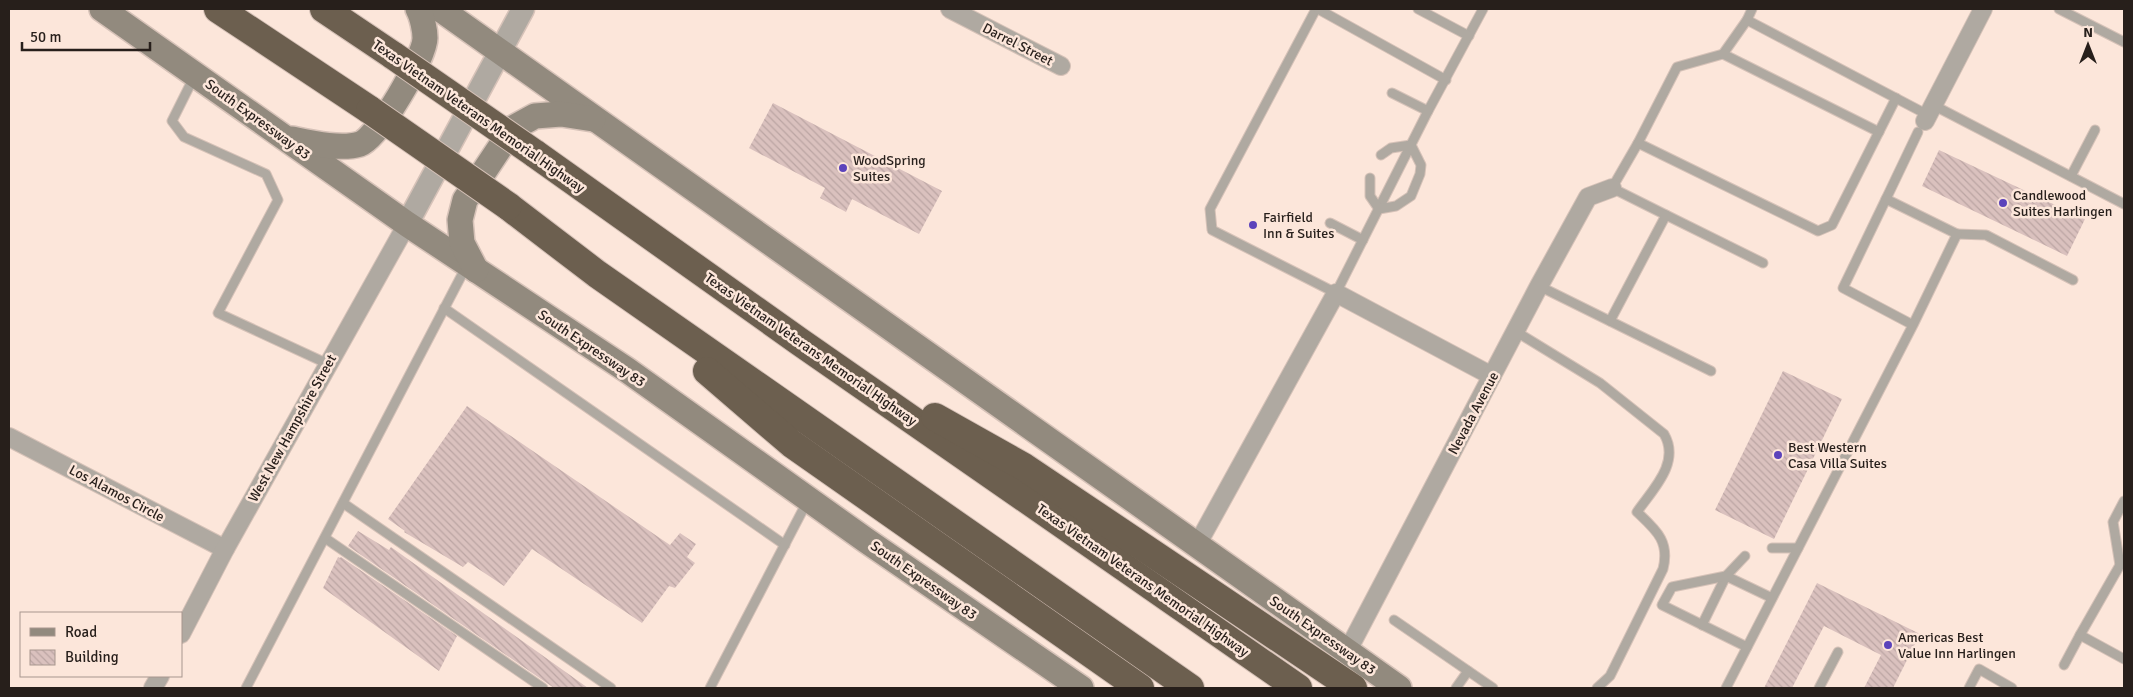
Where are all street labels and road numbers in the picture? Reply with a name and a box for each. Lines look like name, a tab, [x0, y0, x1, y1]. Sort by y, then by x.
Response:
street label: Darrel Street	[980, 19, 1056, 69]
street label: Texas Vietnam Veterans Memorial Highway	[369, 36, 588, 197]
street label: South Expressway 83	[202, 76, 314, 163]
street label: Texas Vietnam Veterans Memorial Highway	[701, 269, 920, 430]
street label: South Expressway 83	[535, 306, 649, 391]
street label: West New Hampshire Street	[245, 351, 340, 505]
street label: Nevada Avenue	[1445, 369, 1502, 457]
street label: Los Alamos Circle	[66, 461, 167, 526]
street label: Texas Vietnam Veterans Memorial Highway	[1033, 500, 1252, 661]
street label: South Expressway 83	[867, 537, 980, 623]
street label: South Expressway 83	[1266, 592, 1379, 678]

